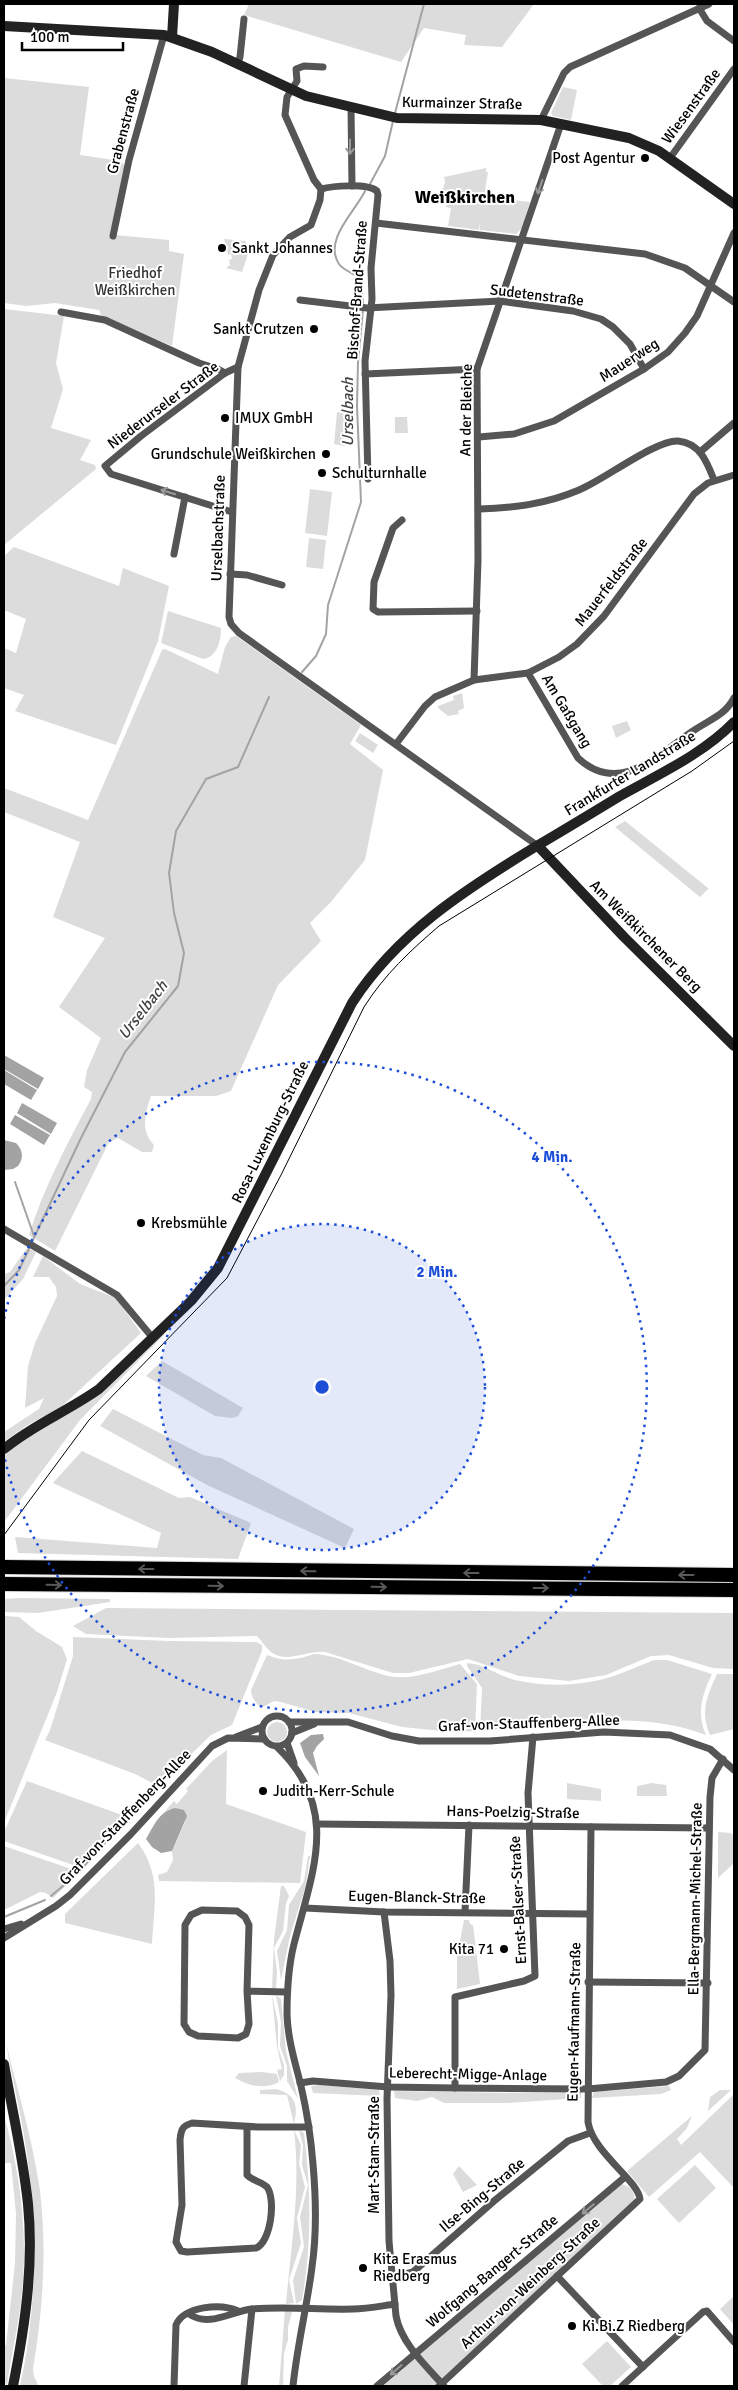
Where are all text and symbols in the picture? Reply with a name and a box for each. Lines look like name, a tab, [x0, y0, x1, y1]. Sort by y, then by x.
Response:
scale bar	[22, 20, 124, 52]
text: 100 m	[30, 28, 70, 46]
street label: Wiesenstraße	[658, 65, 724, 147]
street label: Grabenstraße	[103, 86, 143, 176]
street label: Kurmainzer Straße	[402, 93, 522, 113]
one-way arrow	[345, 138, 355, 154]
place label: Post Agentur	[552, 149, 635, 167]
marker: Post Agentur	[639, 152, 651, 164]
one-way arrow	[535, 178, 544, 194]
district label: Weißkirchen	[415, 186, 515, 208]
street label: Bischof-Brand-Straße	[343, 220, 371, 360]
place label: Sankt Johannes	[232, 239, 333, 257]
marker: Sankt Johannes	[216, 242, 228, 254]
park label: Friedhof Weißkirchen	[95, 264, 175, 299]
street label: Sudetenstraße	[489, 280, 585, 310]
place label: Sankt Crutzen	[213, 320, 304, 338]
marker: Sankt Crutzen	[308, 323, 320, 335]
street label: Mauerweg	[596, 334, 662, 386]
street label: Niederurseler Straße	[104, 357, 222, 453]
street label: An der Bleiche	[456, 364, 476, 456]
water label: Urselbach	[338, 376, 358, 447]
place label: IMUX GmbH	[235, 409, 313, 427]
marker: IMUX GmbH	[219, 412, 231, 424]
place label: Grundschule Weißkirchen	[151, 445, 316, 463]
marker: Grundschule Weißkirchen	[320, 448, 332, 460]
place label: Schulturnhalle	[332, 464, 427, 482]
marker: Schulturnhalle	[316, 467, 328, 479]
street label: Urselbachstraße	[207, 474, 229, 582]
one-way arrow	[161, 487, 177, 497]
street label: Mauerfeldstraße	[571, 534, 651, 630]
street label: Am Gaßgang	[538, 671, 596, 751]
street label: Frankfurter Landstraße	[561, 727, 699, 819]
street label: Am Weißkirchener Berg	[586, 876, 706, 996]
water label: Urselbach	[114, 976, 173, 1043]
street label: Rosa-Luxemburg-Straße	[228, 1058, 312, 1206]
text: 4 Min.	[532, 1148, 572, 1166]
place label: Krebsmühle	[151, 1214, 227, 1232]
marker: Krebsmühle	[135, 1217, 147, 1229]
text: 2 Min.	[417, 1263, 457, 1281]
centre of rings	[313, 1378, 331, 1396]
one-way arrow	[138, 1564, 154, 1574]
one-way arrow	[300, 1566, 316, 1576]
one-way arrow	[463, 1568, 479, 1578]
one-way arrow	[678, 1570, 694, 1580]
one-way arrow	[45, 1580, 61, 1590]
one-way arrow	[208, 1581, 224, 1591]
one-way arrow	[370, 1582, 386, 1592]
one-way arrow	[532, 1583, 549, 1593]
street label: Graf-von-Stauffenberg-Allee	[438, 1711, 620, 1735]
street label: Graf-von-Stauffenberg-Allee	[55, 1745, 195, 1889]
place label: Judith-Kerr-Schule	[273, 1782, 395, 1800]
marker: Judith-Kerr-Schule	[257, 1785, 269, 1797]
street label: Hans-Poelzig-Straße	[446, 1802, 580, 1822]
street label: Ella-Bergmann-Michel-Straße	[684, 1802, 706, 1996]
street label: Ernst-Balser-Straße	[506, 1835, 530, 1965]
street label: Eugen-Blanck-Straße	[348, 1887, 486, 1907]
place label: Kita 71	[449, 1940, 494, 1958]
street label: Eugen-Kaufmann-Straße	[564, 1942, 584, 2102]
marker: Kita 71	[498, 1943, 510, 1955]
street label: Leberecht-Migge-Anlage	[389, 2064, 547, 2084]
street label: Mart-Stam-Straße	[365, 2096, 383, 2214]
street label: Ilse-Bing-Straße	[436, 2154, 528, 2236]
one-way arrow	[581, 2203, 594, 2214]
street label: Wolfgang-Bangert-Straße	[423, 2211, 561, 2331]
street label: Arthur-von-Weinberg-Straße	[456, 2213, 604, 2353]
place label: Kita Erasmus Riedberg	[373, 2250, 457, 2285]
marker: Kita Erasmus Riedberg	[357, 2262, 369, 2274]
place label: Ki.Bi.Z Riedberg	[582, 2317, 685, 2335]
marker: Ki.Bi.Z Riedberg	[566, 2320, 578, 2332]
one-way arrow	[390, 2364, 403, 2375]

